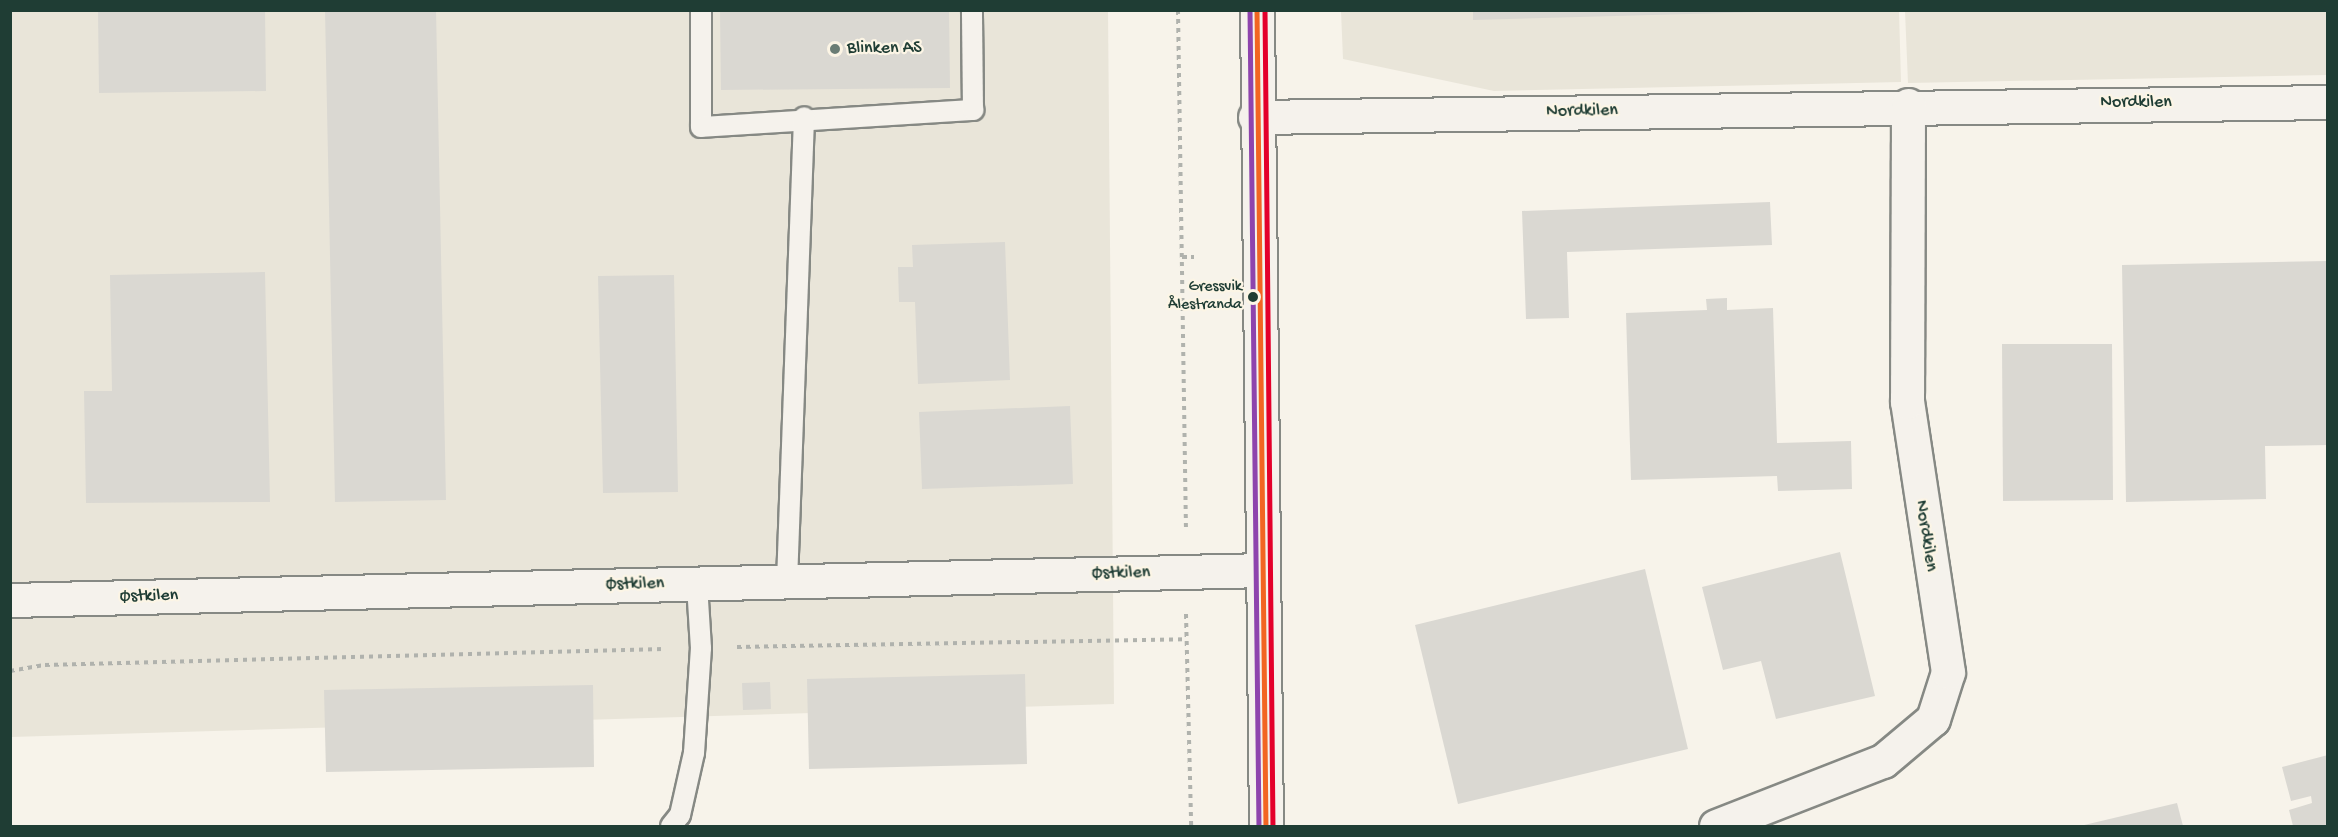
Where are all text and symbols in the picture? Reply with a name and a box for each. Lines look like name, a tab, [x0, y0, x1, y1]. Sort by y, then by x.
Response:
place label: Blinken AS	[847, 38, 922, 60]
marker: Blinken AS	[828, 42, 842, 56]
street label: Nordkilen	[2100, 92, 2172, 114]
street label: Nordkilen	[1546, 101, 1618, 123]
place label: Gressvik Ålestranda	[1168, 278, 1242, 316]
marker: Gressvik Ålestranda	[1247, 291, 1259, 303]
street label: Nordkilen	[1909, 499, 1941, 573]
street label: Østkilen	[1092, 563, 1150, 585]
street label: Østkilen	[606, 574, 664, 596]
street label: Østkilen	[120, 586, 178, 608]

